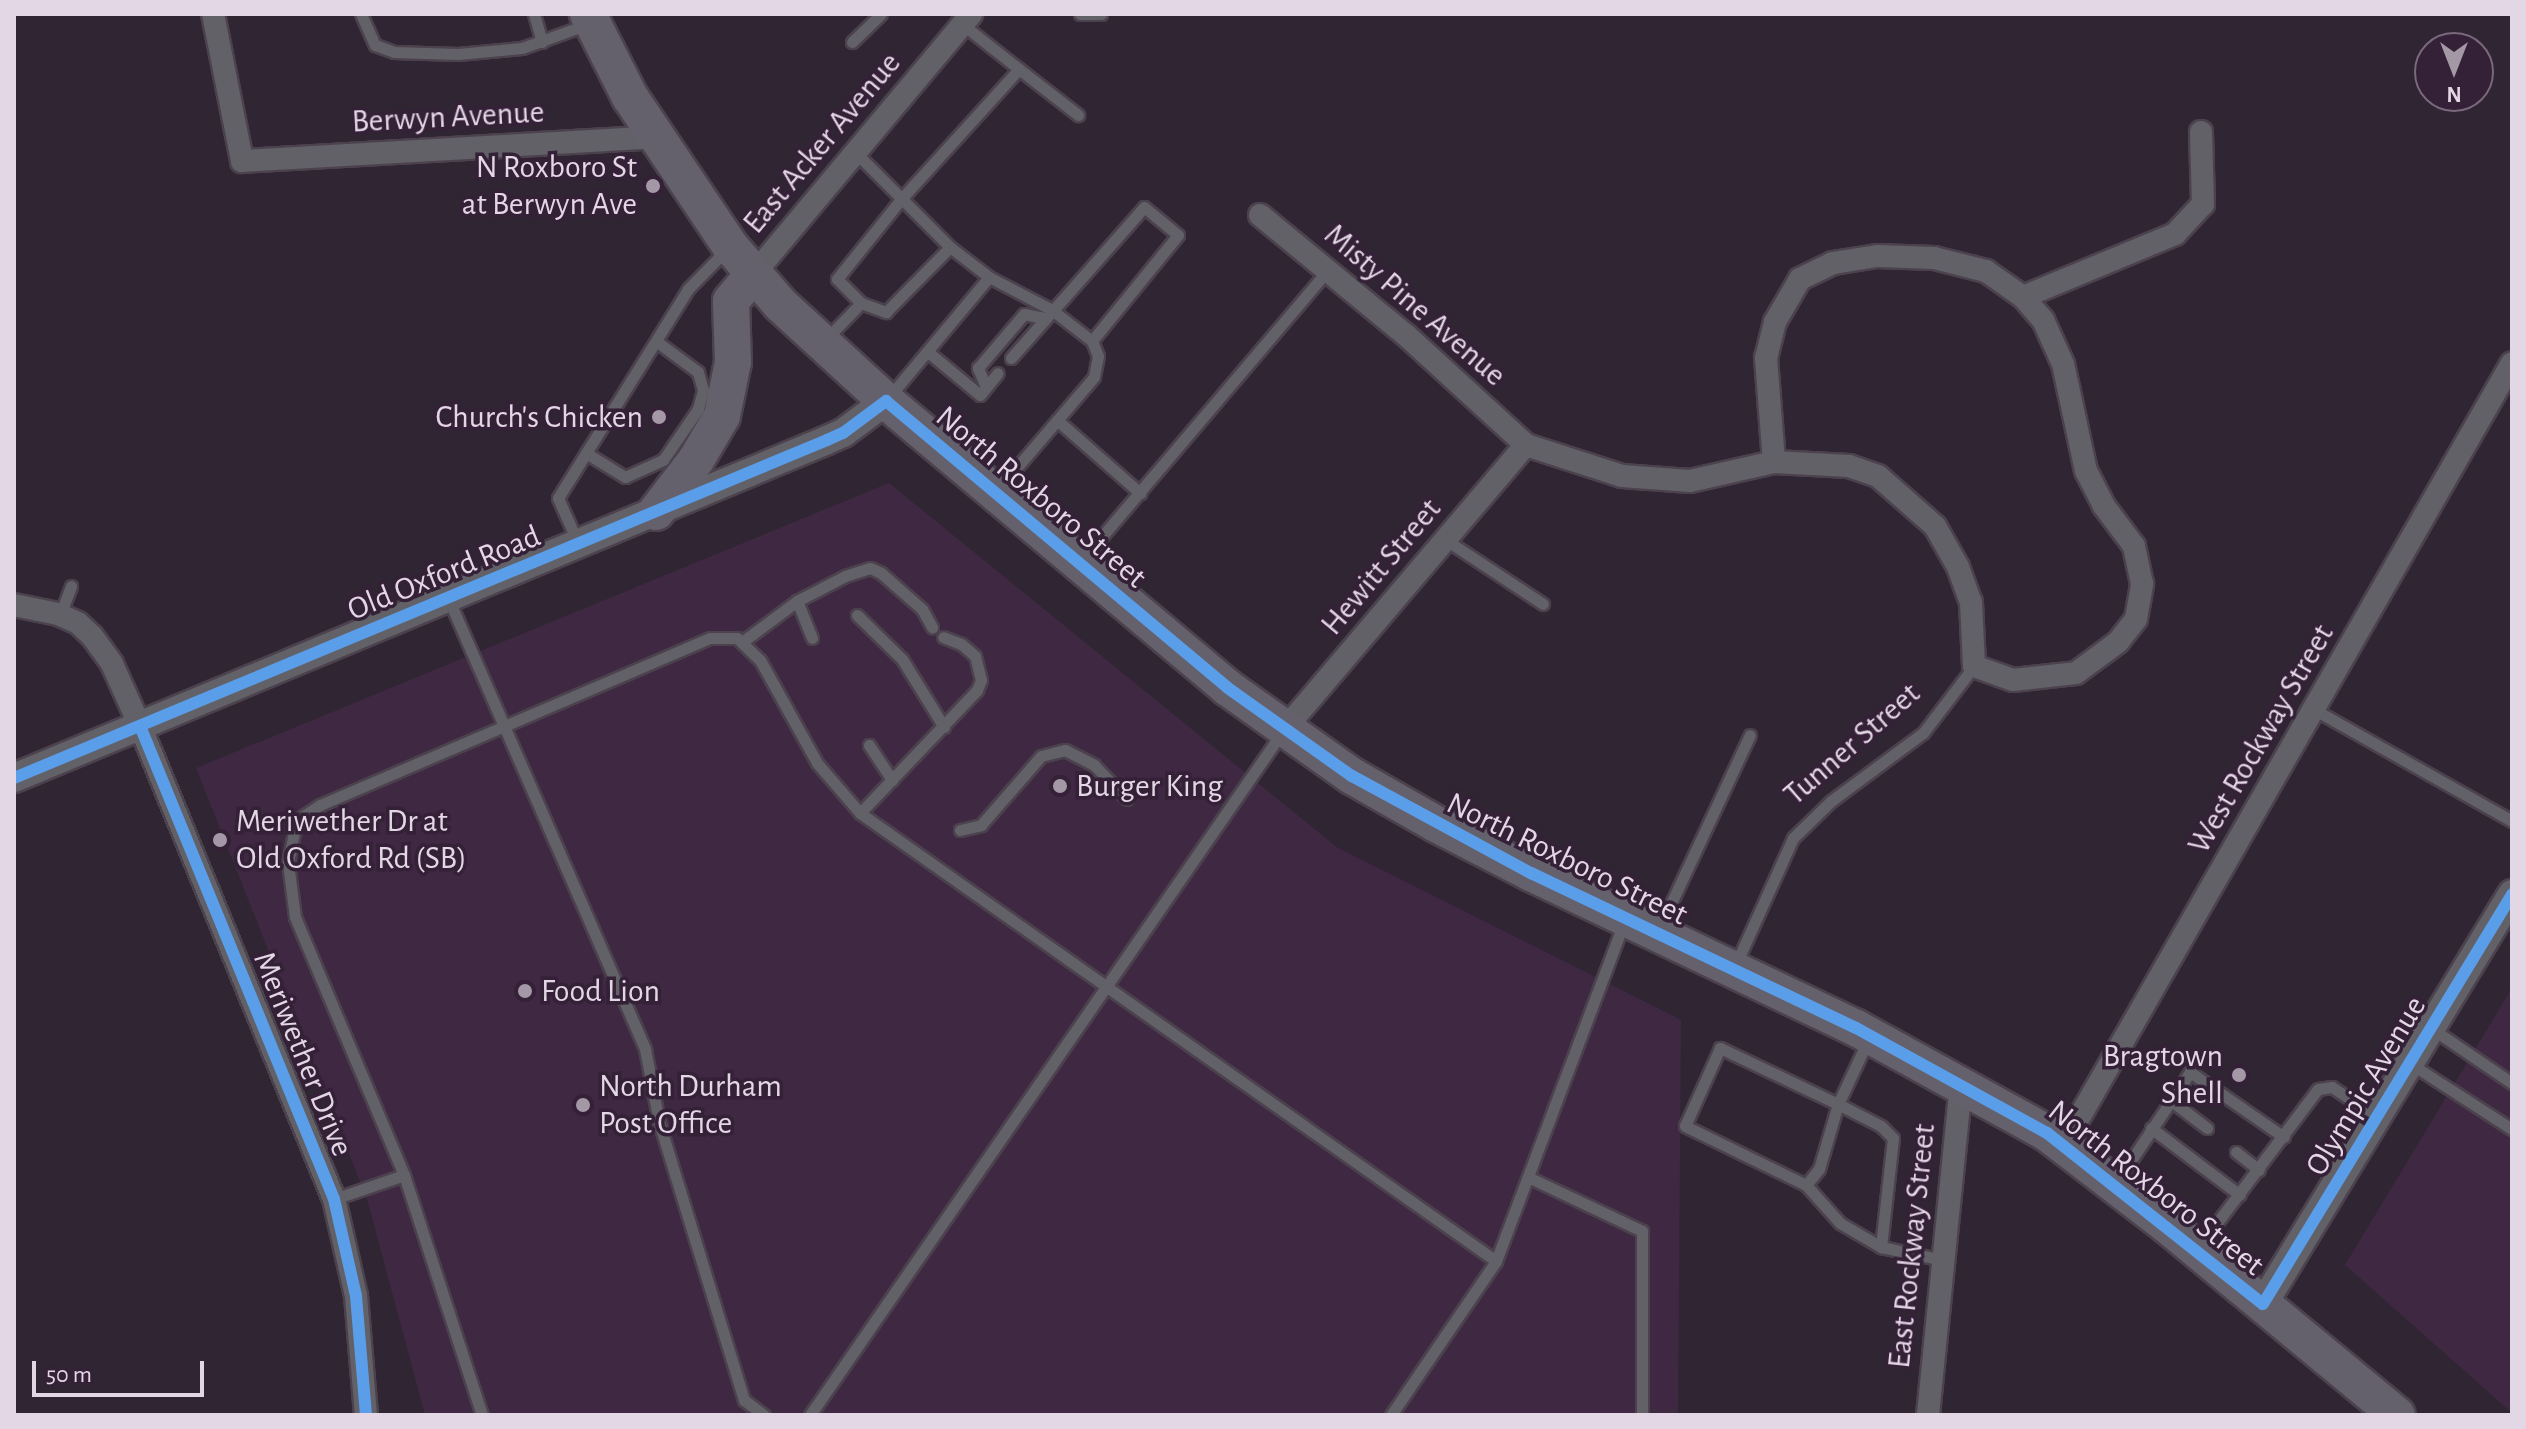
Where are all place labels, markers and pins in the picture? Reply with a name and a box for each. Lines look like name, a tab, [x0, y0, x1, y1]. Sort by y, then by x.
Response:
place label: N Roxboro St at Berwyn Ave	[462, 149, 637, 224]
marker: N Roxboro St at Berwyn Ave	[644, 177, 662, 195]
place label: Church's Chicken	[435, 398, 643, 436]
marker: Church's Chicken	[650, 408, 668, 426]
place label: Burger King	[1076, 767, 1223, 805]
marker: Burger King	[1051, 777, 1069, 795]
place label: Meriwether Dr at Old Oxford Rd (SB)	[236, 803, 467, 878]
marker: Meriwether Dr at Old Oxford Rd (SB)	[211, 831, 229, 849]
place label: Food Lion	[541, 972, 660, 1010]
marker: Food Lion	[516, 982, 534, 1000]
place label: Bragtown Shell	[2103, 1038, 2223, 1113]
marker: Bragtown Shell	[2230, 1066, 2248, 1084]
place label: North Durham Post Office	[599, 1068, 782, 1143]
marker: North Durham Post Office	[574, 1096, 592, 1114]

